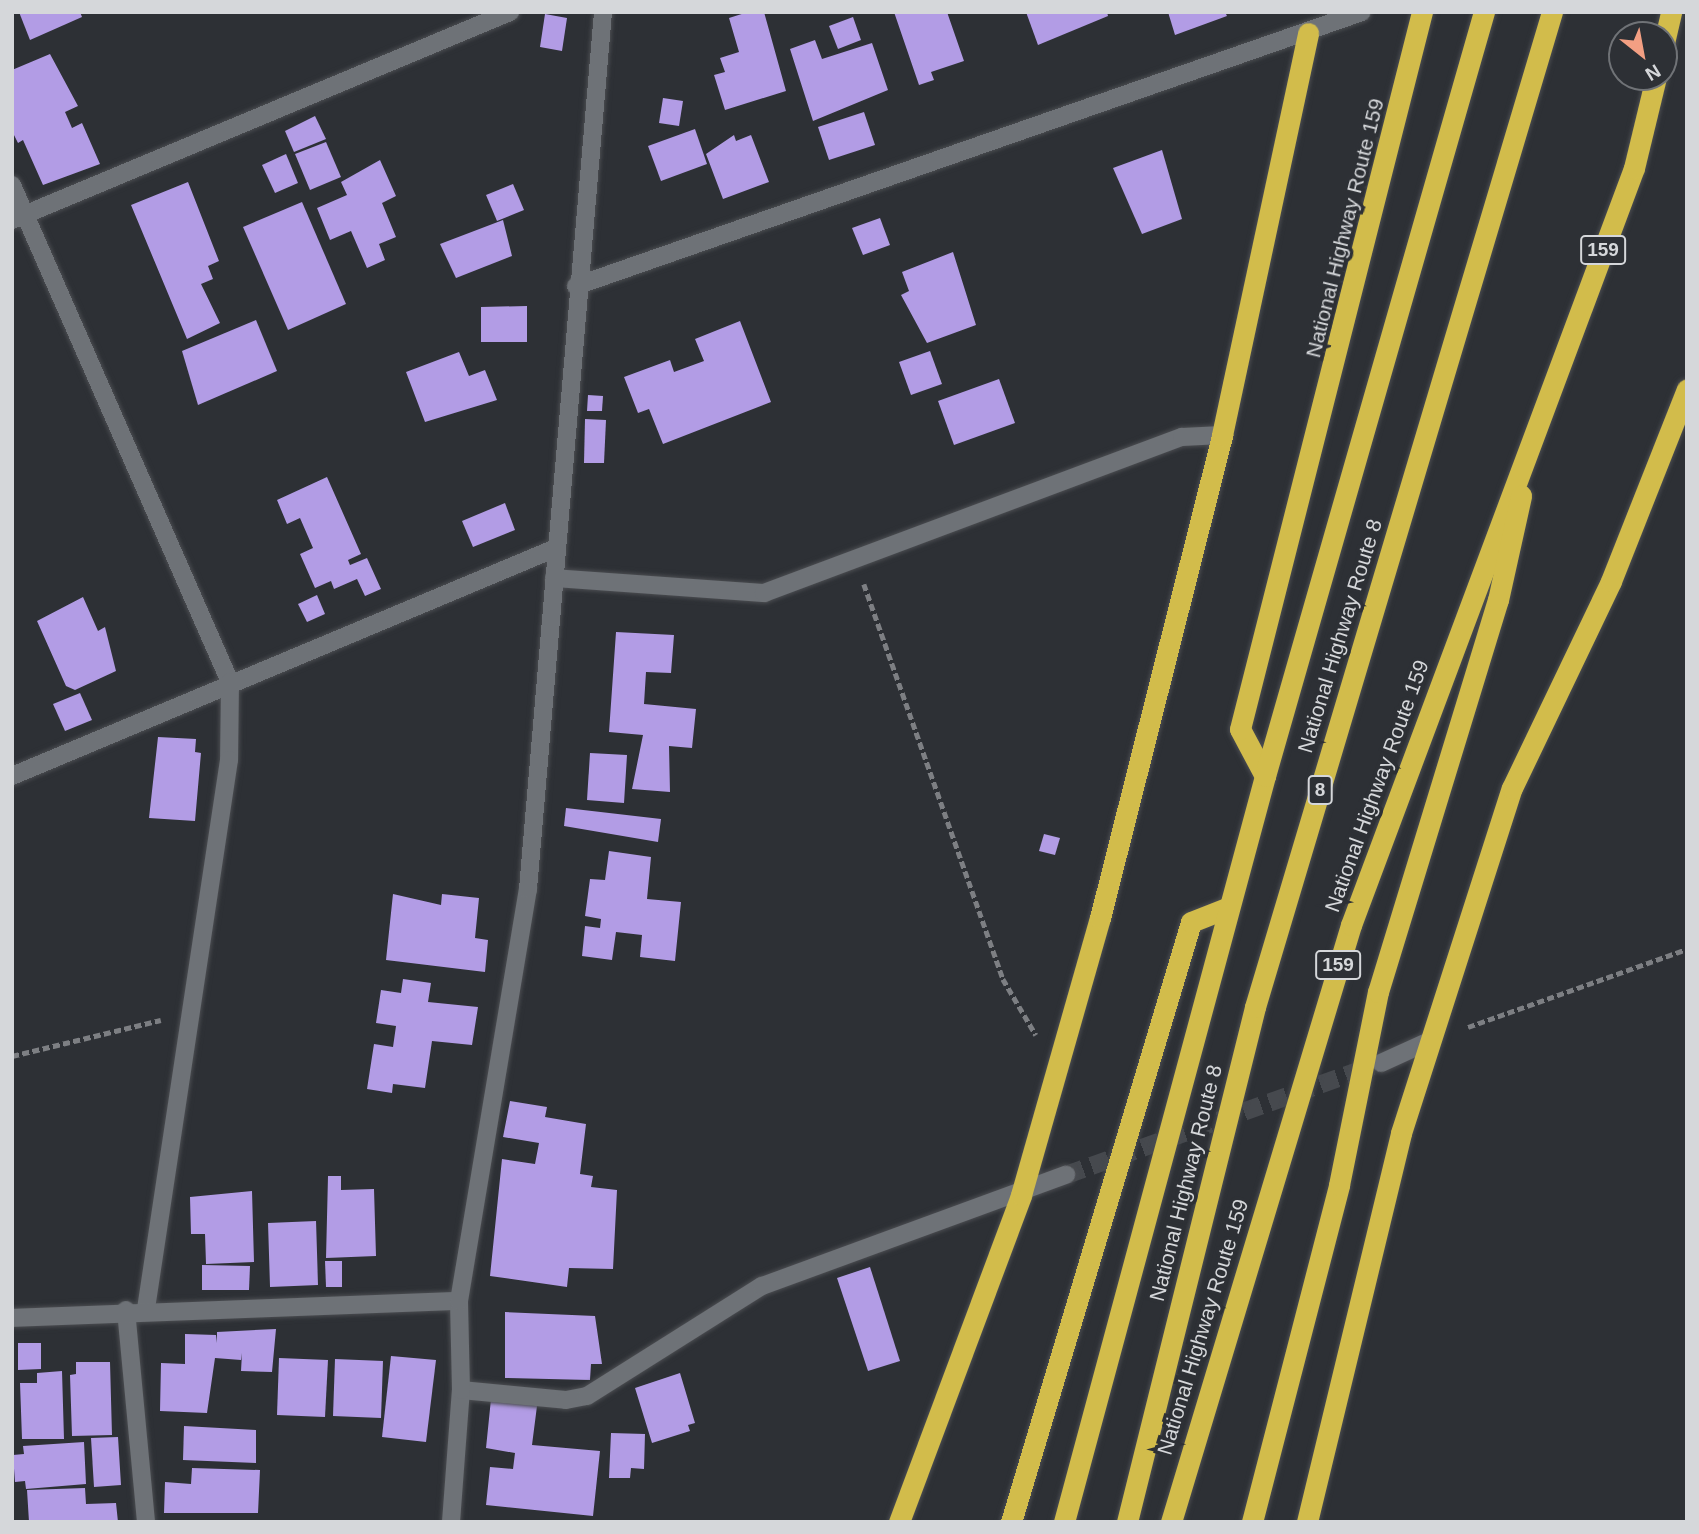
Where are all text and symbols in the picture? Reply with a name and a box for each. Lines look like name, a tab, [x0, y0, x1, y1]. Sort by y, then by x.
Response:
north arrow	[1608, 21, 1678, 91]
text: N	[1642, 60, 1664, 85]
street label: National Highway Route 159	[1301, 96, 1389, 360]
road number: 159	[1578, 234, 1628, 266]
street label: National Highway Route 8	[1292, 516, 1388, 756]
street label: National Highway Route 159	[1320, 657, 1434, 915]
road number: 8	[1306, 775, 1334, 806]
road number: 159	[1314, 950, 1362, 981]
street label: National Highway Route 8	[1144, 1062, 1228, 1304]
street label: National Highway Route 159	[1152, 1196, 1254, 1458]

